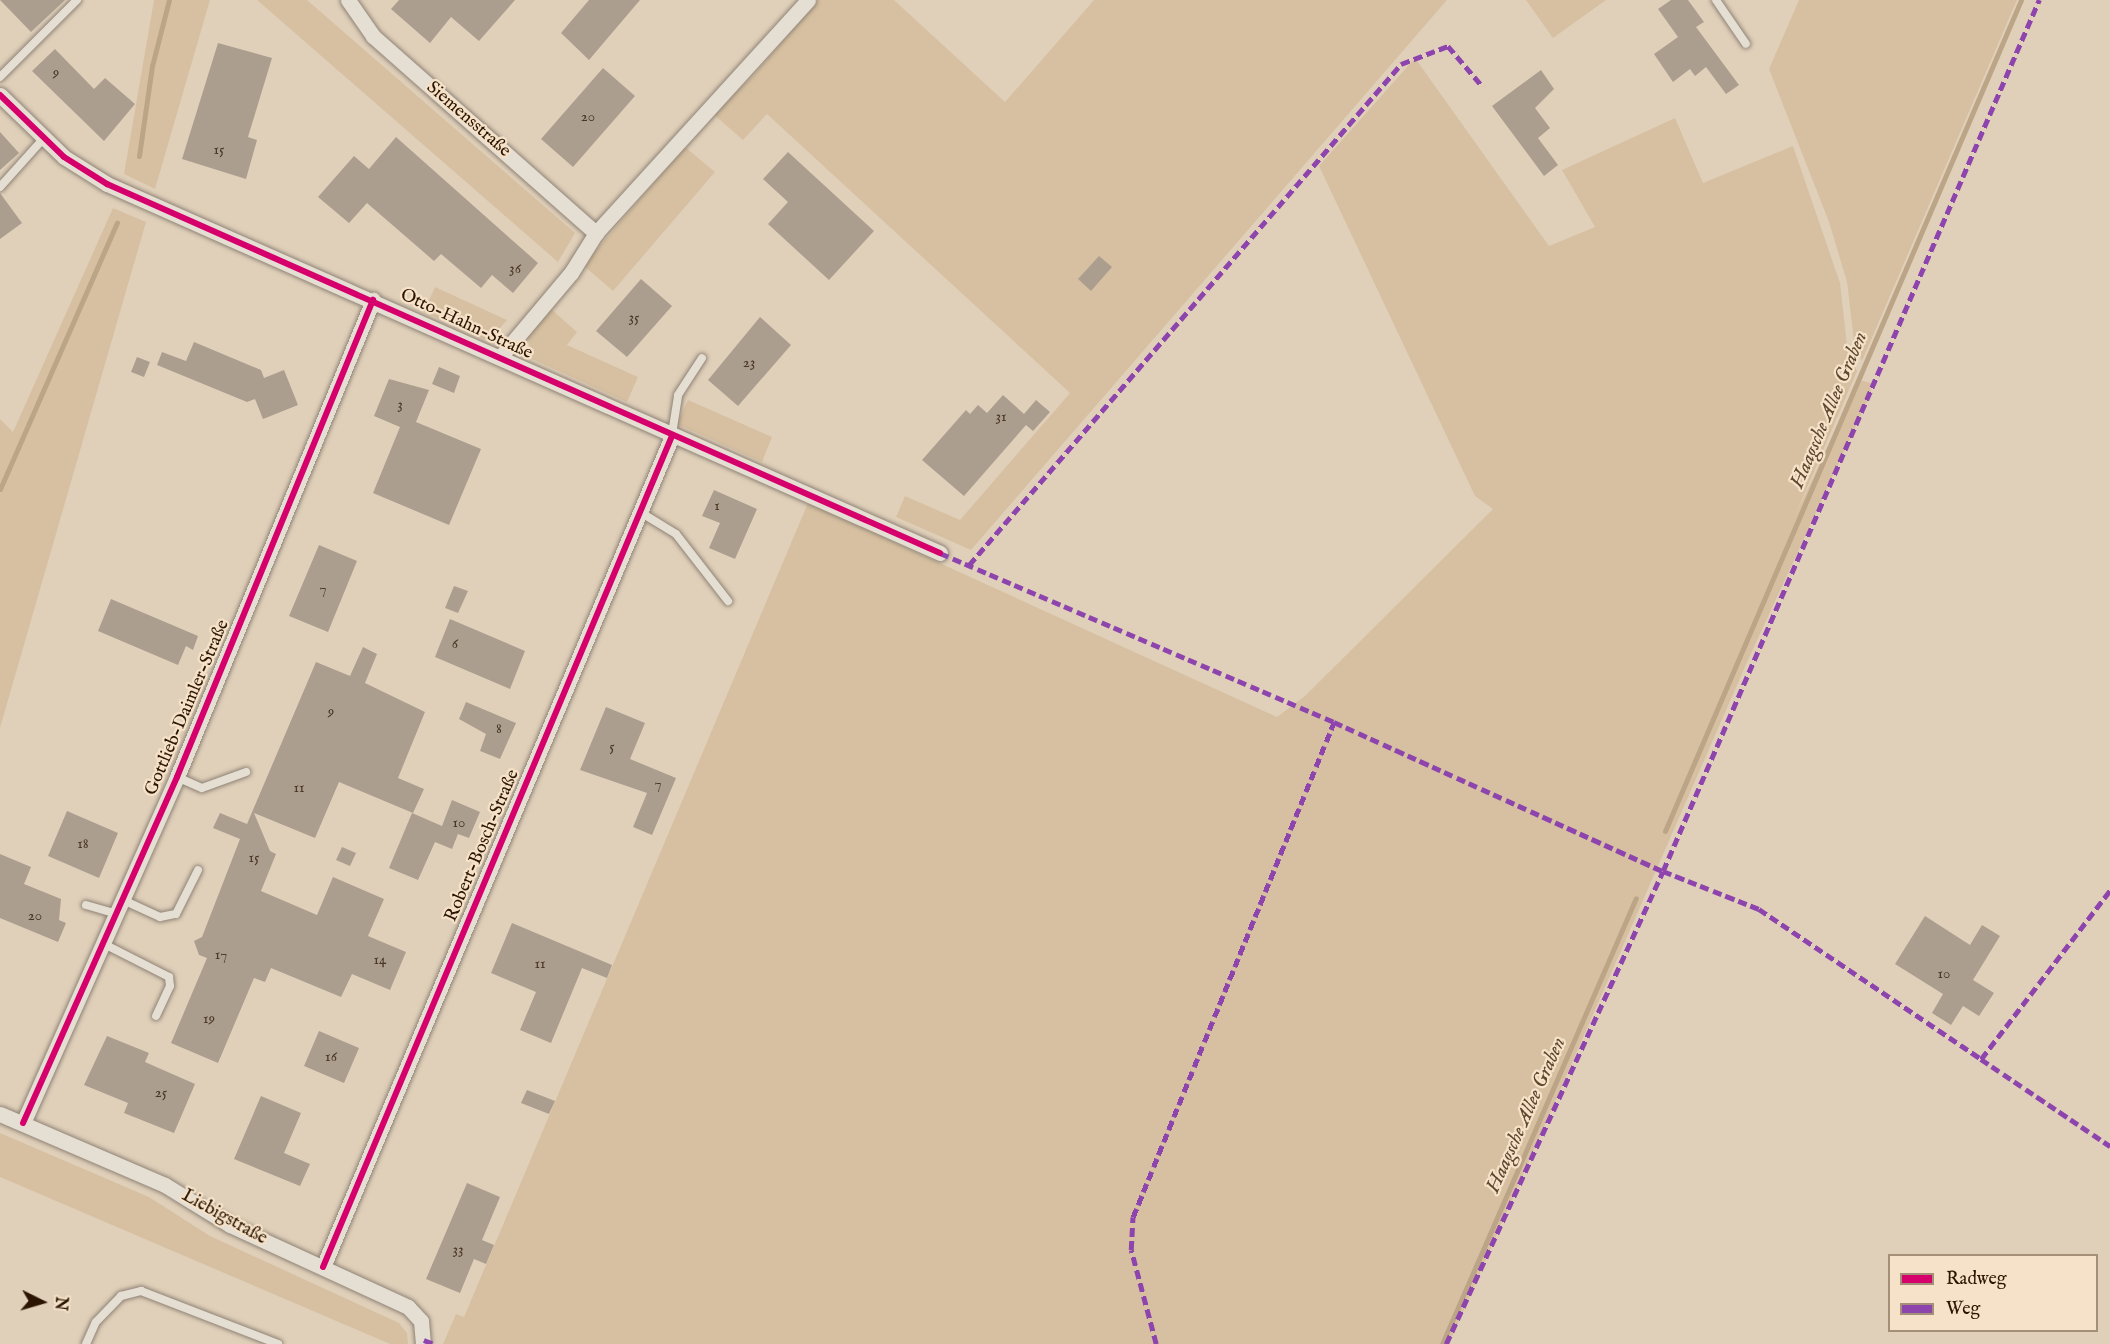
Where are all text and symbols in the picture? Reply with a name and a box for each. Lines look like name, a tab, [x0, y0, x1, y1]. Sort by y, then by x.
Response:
house number: 9	[53, 64, 59, 82]
street label: Siemensstraße	[421, 78, 515, 162]
house number: 20	[581, 108, 595, 126]
house number: 15	[213, 141, 225, 159]
house number: 36	[509, 260, 521, 278]
street label: Otto-Hahn-Straße	[396, 285, 536, 365]
house number: 35	[628, 309, 640, 327]
water label: Haagsche Allee Graben	[1785, 328, 1873, 492]
house number: 23	[743, 354, 755, 372]
house number: 3	[397, 396, 403, 414]
house number: 31	[995, 408, 1007, 426]
house number: 1	[714, 497, 720, 515]
house number: 7	[319, 580, 327, 598]
street label: Gottlieb-Daimler-Straße	[141, 617, 235, 799]
house number: 6	[452, 635, 458, 653]
house number: 9	[328, 703, 334, 721]
house number: 8	[496, 720, 502, 738]
house number: 5	[609, 738, 615, 756]
street label: Robert-Bosch-Straße	[441, 767, 525, 925]
house number: 7	[654, 775, 662, 793]
house number: 11	[293, 779, 305, 797]
house number: 10	[453, 814, 465, 832]
house number: 18	[77, 835, 89, 853]
house number: 15	[248, 849, 260, 867]
house number: 20	[28, 907, 42, 925]
house number: 17	[215, 946, 227, 964]
house number: 14	[374, 951, 386, 969]
house number: 11	[534, 955, 546, 973]
house number: 10	[1938, 965, 1950, 983]
house number: 19	[203, 1010, 215, 1028]
water label: Haagsche Allee Graben	[1481, 1034, 1571, 1196]
house number: 16	[325, 1048, 337, 1066]
house number: 25	[155, 1084, 167, 1102]
street label: Liebigstraße	[177, 1186, 271, 1250]
house number: 33	[452, 1241, 464, 1259]
legend	[1888, 1254, 2098, 1332]
text: Radweg	[1946, 1268, 2007, 1291]
north arrow	[12, 1272, 72, 1332]
text: N	[49, 1296, 70, 1311]
text: Weg	[1946, 1298, 1980, 1321]

